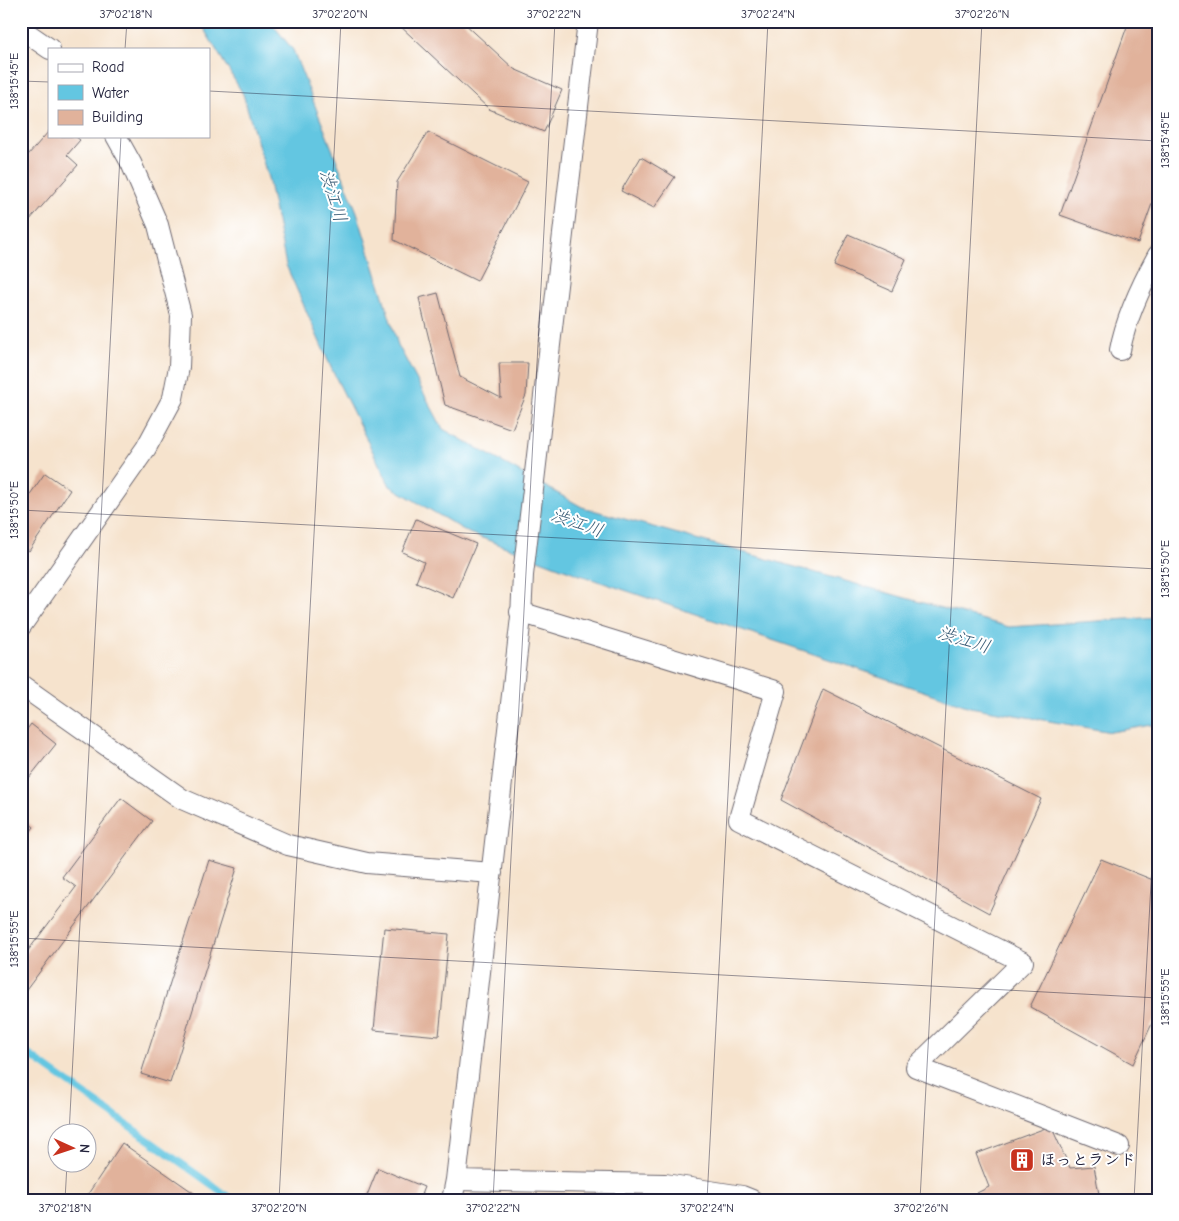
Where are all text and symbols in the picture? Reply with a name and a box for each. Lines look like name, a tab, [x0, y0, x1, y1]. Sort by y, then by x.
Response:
text: 37°02'18"N	[100, 7, 152, 21]
text: 37°02'20"N	[312, 7, 368, 21]
text: 37°02'22"N	[527, 7, 581, 21]
text: 37°02'24"N	[741, 7, 795, 21]
text: 37°02'26"N	[955, 7, 1009, 21]
legend	[48, 48, 210, 138]
text: 138°15'45"E	[7, 53, 21, 109]
text: Road	[92, 58, 124, 76]
text: Water	[92, 84, 129, 102]
text: Building	[92, 108, 143, 126]
text: 138°15'45"E	[1158, 112, 1172, 168]
water label: 渋江川	[315, 167, 351, 225]
text: 138°15'50"E	[7, 481, 21, 539]
water label: 渋江川	[548, 504, 606, 542]
text: 138°15'50"E	[1158, 540, 1172, 598]
water label: 渋江川	[935, 622, 993, 658]
text: 138°15'55"E	[7, 910, 21, 968]
text: 138°15'55"E	[1158, 968, 1172, 1026]
north arrow	[48, 1124, 98, 1174]
text: N	[76, 1144, 93, 1154]
building icon: ほっとランド	[1009, 1147, 1035, 1173]
place label: ほっとランド	[1040, 1151, 1136, 1169]
text: 37°02'18"N	[39, 1201, 91, 1215]
text: 37°02'20"N	[251, 1201, 307, 1215]
text: 37°02'22"N	[466, 1201, 520, 1215]
text: 37°02'24"N	[680, 1201, 734, 1215]
text: 37°02'26"N	[894, 1201, 948, 1215]

